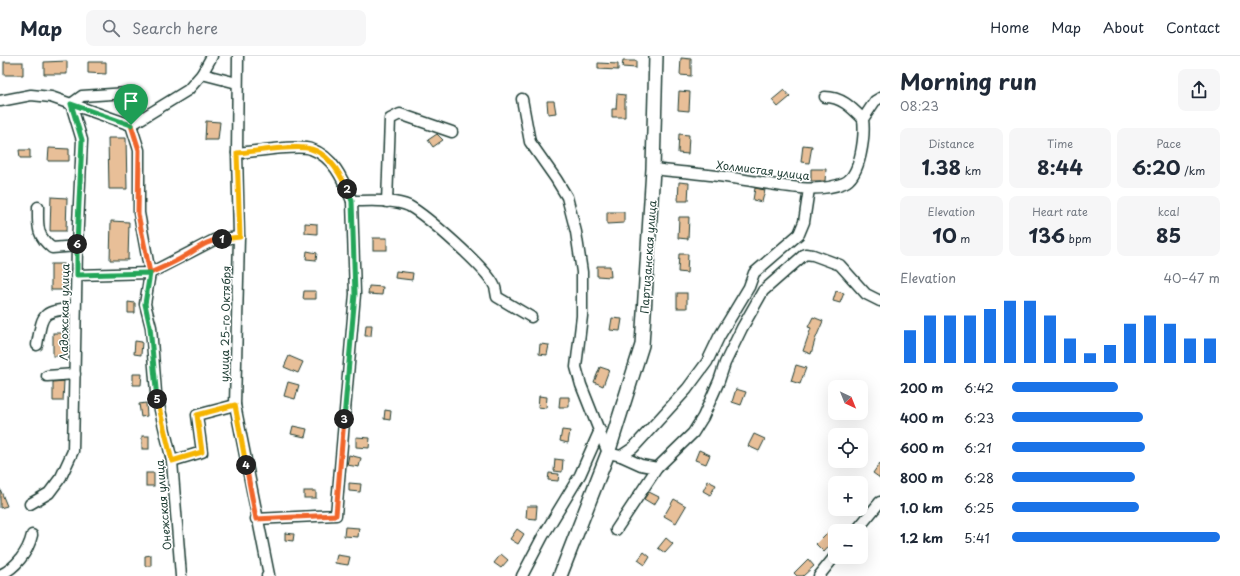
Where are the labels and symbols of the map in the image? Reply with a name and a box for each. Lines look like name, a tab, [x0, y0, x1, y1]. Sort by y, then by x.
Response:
pin	[114, 84, 148, 125]
street label: Холмистая улица	[715, 156, 811, 184]
pin: 2	[337, 179, 357, 199]
street label: Партизанская улица	[636, 200, 660, 314]
pin: 1	[212, 229, 232, 249]
pin: 6	[67, 234, 87, 254]
street label: Ладожская улица	[55, 263, 73, 361]
street label: улица 25-го Октября	[215, 266, 235, 382]
north arrow	[828, 380, 868, 420]
pin: 5	[147, 389, 167, 409]
pin: 3	[334, 409, 354, 429]
pin: 4	[236, 455, 256, 475]
street label: Онежская улица	[151, 459, 175, 551]

